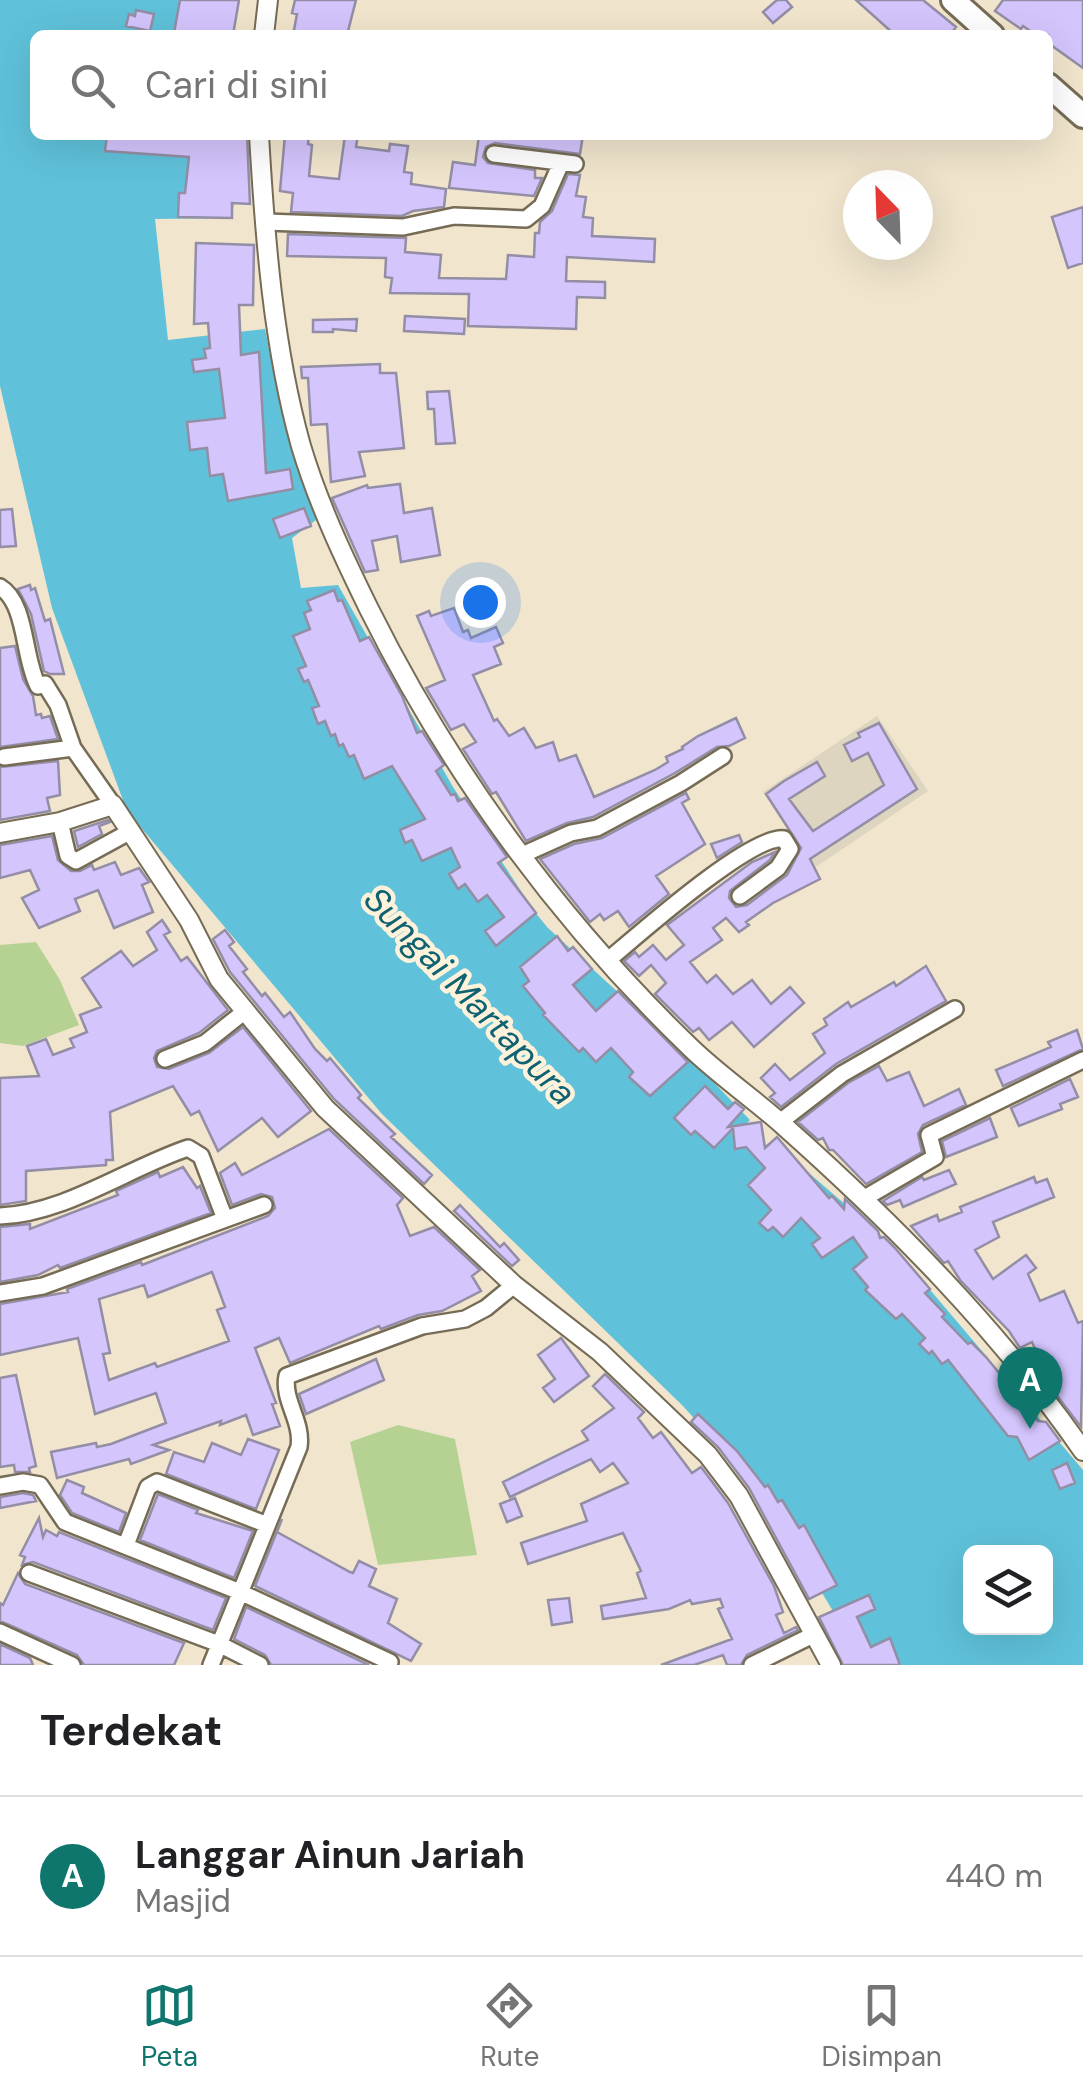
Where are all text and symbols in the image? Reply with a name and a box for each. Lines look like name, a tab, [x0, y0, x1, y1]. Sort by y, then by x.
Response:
search box	[30, 30, 1053, 140]
icon: search	[65, 58, 120, 113]
text: Cari di sini	[145, 60, 328, 110]
north arrow	[843, 170, 933, 260]
your location	[455, 577, 506, 628]
water label: Sungai Martapura	[354, 877, 586, 1115]
pin: A	[998, 1346, 1062, 1429]
map controls	[963, 1545, 1053, 1635]
button: layers	[963, 1545, 1053, 1635]
text: Terdekat	[40, 1703, 222, 1758]
text: Langgar Ainun Jariah	[135, 1830, 525, 1880]
text: A	[61, 1855, 84, 1897]
text: 440 m	[945, 1855, 1043, 1897]
text: Masjid	[135, 1880, 231, 1922]
tab: Peta	[141, 1978, 198, 2075]
tab: Rute	[480, 1978, 539, 2075]
tab: Disimpan	[821, 1978, 942, 2075]

